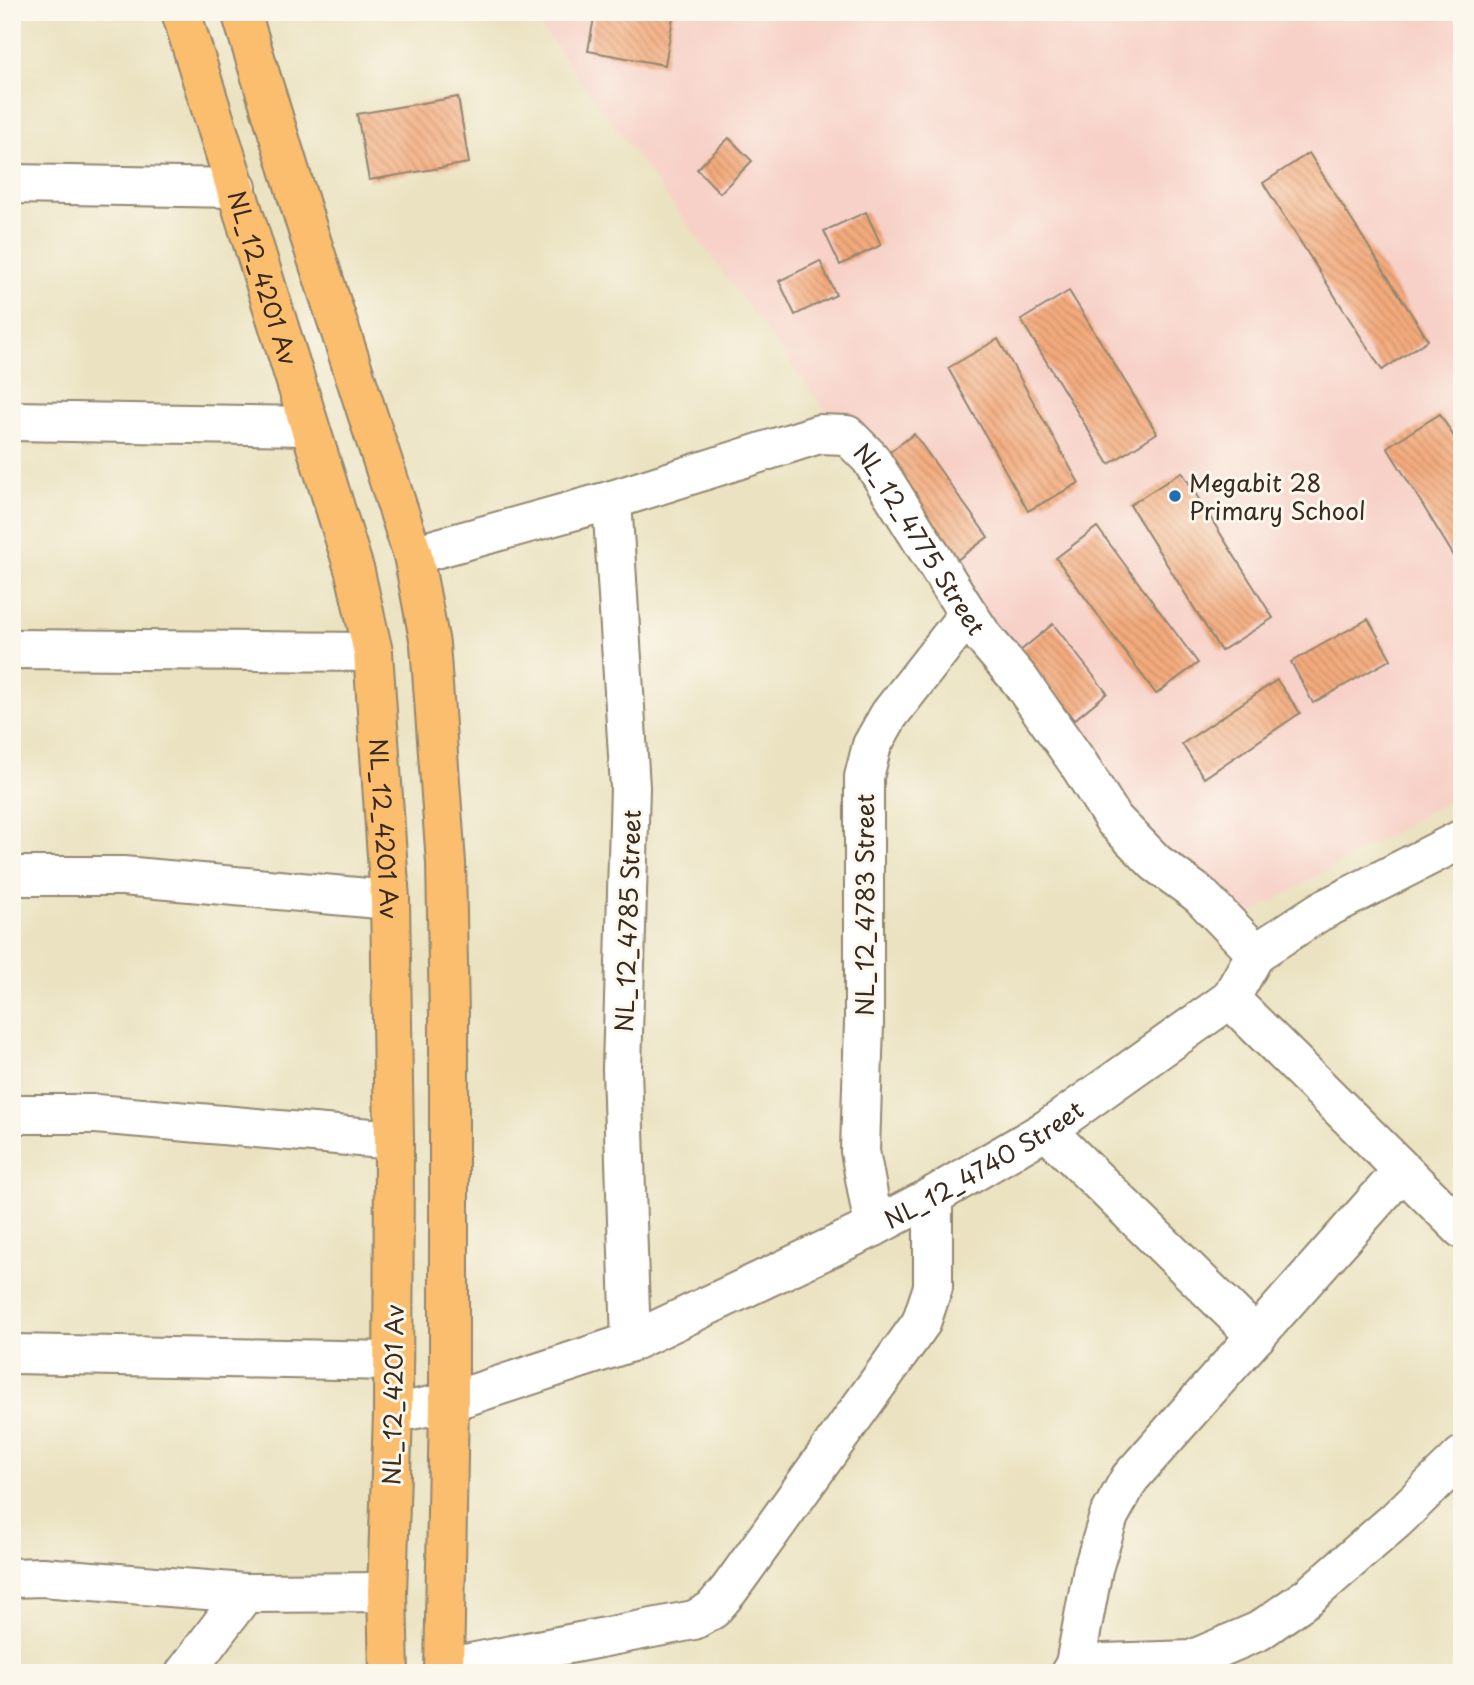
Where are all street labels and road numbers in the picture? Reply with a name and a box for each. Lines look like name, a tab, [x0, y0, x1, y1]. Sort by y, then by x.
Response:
street label: NL_12_4201 Av	[219, 186, 308, 370]
street label: NL_12_4775 Street	[846, 434, 995, 642]
street label: NL_12_4201 Av	[361, 737, 408, 919]
street label: NL_12_4783 Street	[846, 794, 882, 1016]
street label: NL_12_4785 Street	[605, 809, 649, 1033]
street label: NL_12_4740 Street	[877, 1091, 1091, 1237]
street label: NL_12_4201 Av	[372, 1304, 412, 1486]

